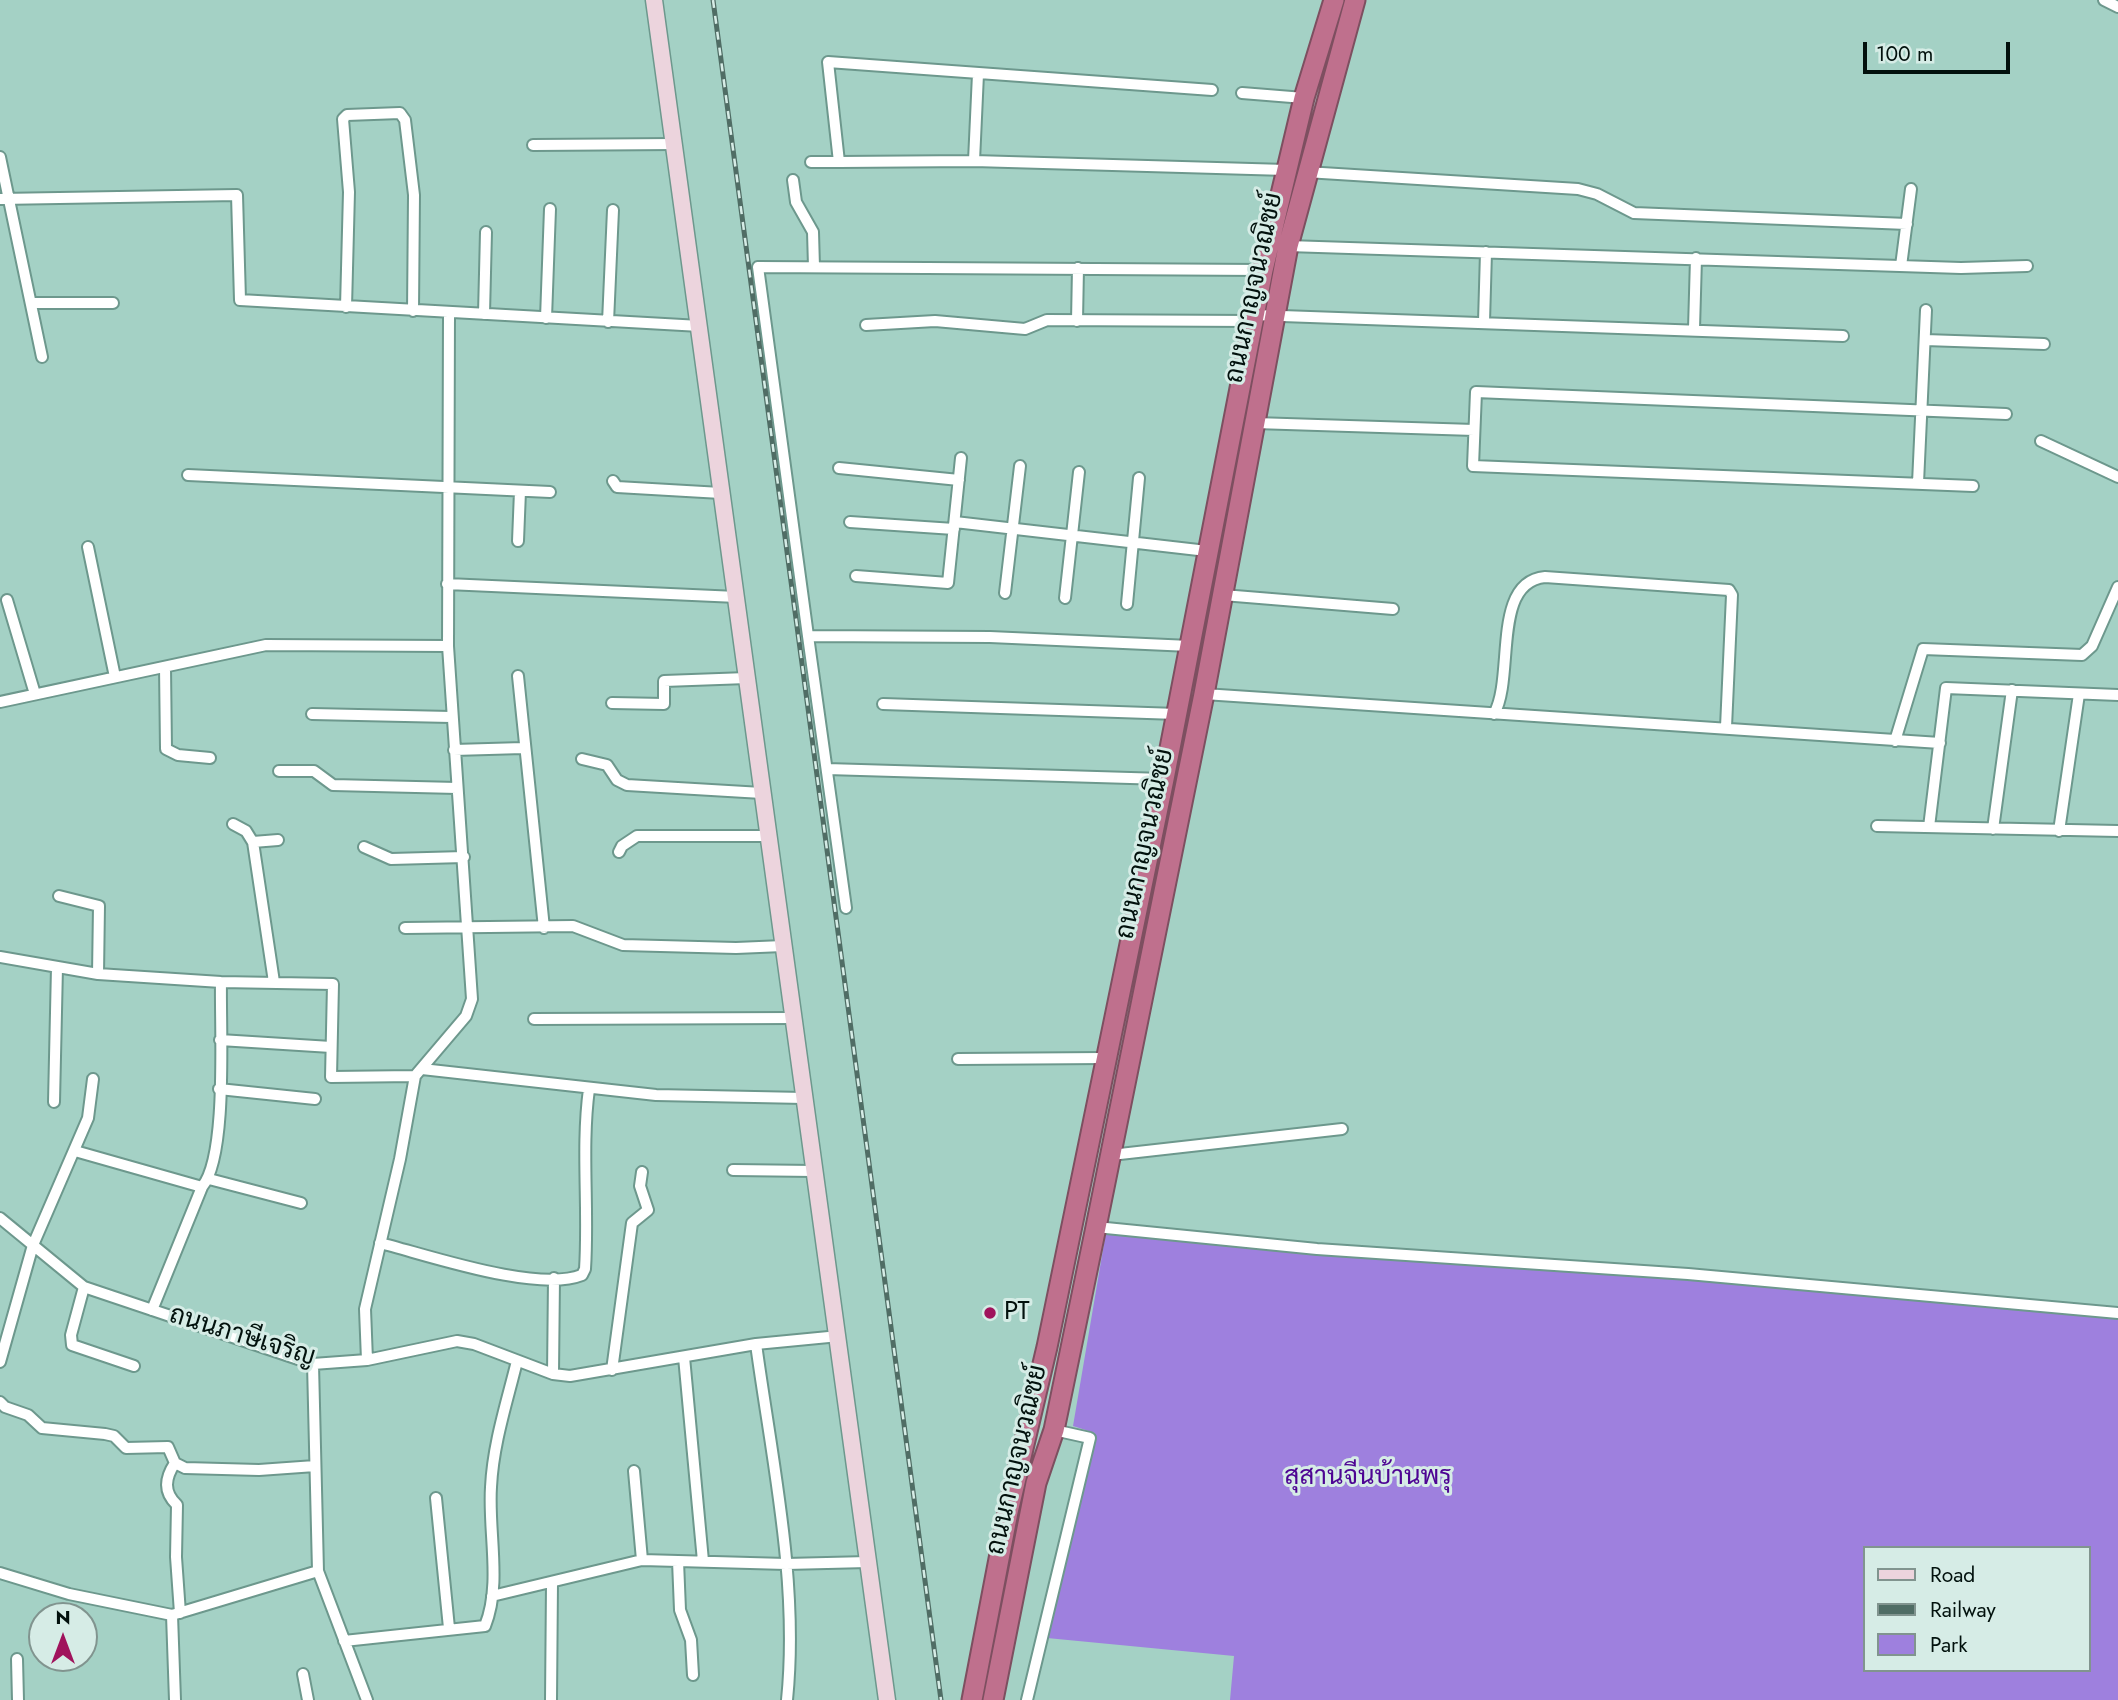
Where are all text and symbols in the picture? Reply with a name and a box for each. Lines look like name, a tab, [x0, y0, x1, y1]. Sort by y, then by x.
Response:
scale bar	[1866, 28, 2013, 72]
text: 100 m	[1876, 39, 1933, 69]
street label: ถนนกาญจนวณิชย์	[1220, 190, 1290, 386]
street label: ถนนกาญจนวณิชย์	[1111, 746, 1181, 942]
place label: PT	[1004, 1297, 1030, 1329]
street label: ถนนภาษีเจริญ	[165, 1300, 319, 1374]
marker: PT	[982, 1305, 998, 1321]
street label: ถนนกาญจนวณิชย์	[981, 1362, 1055, 1558]
park label: สุสานจีนบ้านพรุ	[1284, 1462, 1452, 1494]
legend	[1862, 1546, 2090, 1672]
text: Road	[1930, 1560, 1975, 1590]
text: Railway	[1930, 1595, 1996, 1625]
north arrow	[28, 1602, 98, 1672]
text: N	[55, 1604, 71, 1631]
text: Park	[1930, 1630, 1967, 1660]

